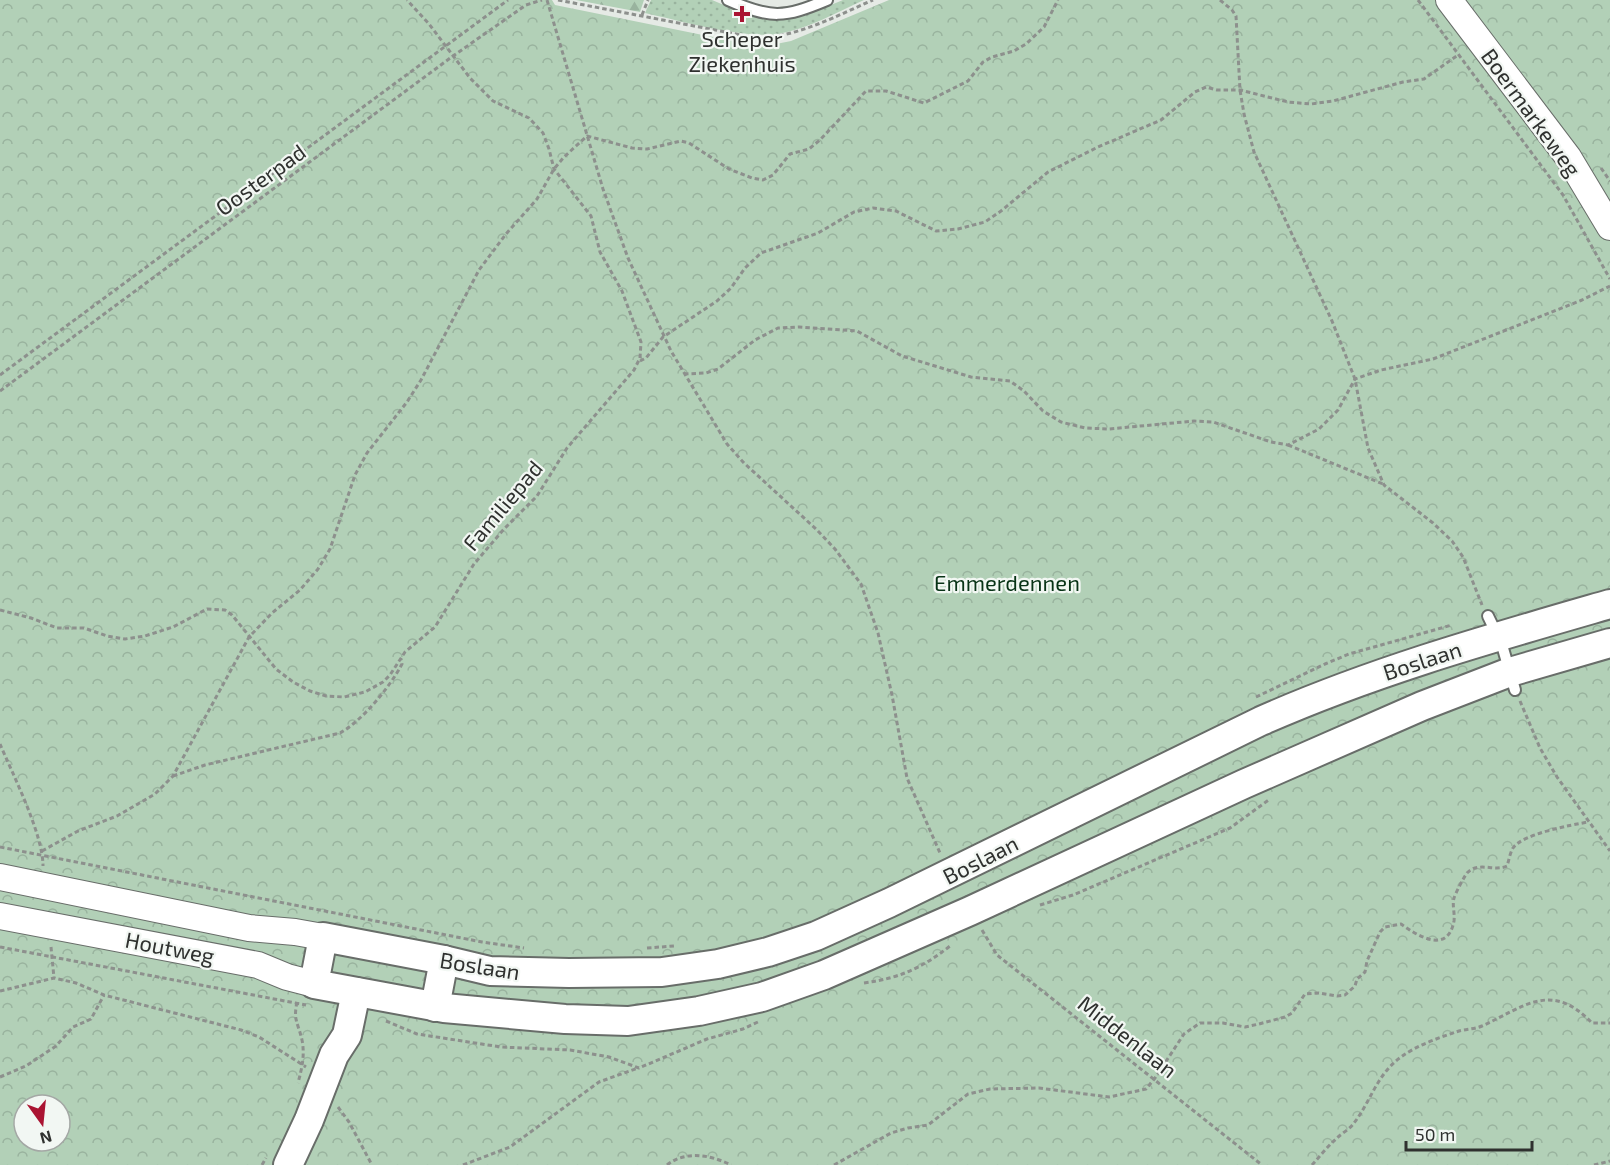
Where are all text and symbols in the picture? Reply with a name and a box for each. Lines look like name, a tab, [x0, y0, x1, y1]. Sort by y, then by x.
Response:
marker: Scheper Ziekenhuis	[733, 5, 751, 23]
place label: Scheper Ziekenhuis	[688, 25, 796, 76]
street label: Boermarkeweg	[1477, 43, 1587, 181]
street label: Oosterpad	[210, 138, 310, 220]
street label: Familiepad	[457, 455, 547, 555]
park label: Emmerdennen	[934, 569, 1080, 595]
street label: Boslaan	[1380, 635, 1464, 685]
street label: Boslaan	[938, 829, 1022, 889]
street label: Houtweg	[123, 926, 217, 968]
street label: Boslaan	[438, 946, 522, 984]
street label: Middenlaan	[1073, 989, 1183, 1083]
north arrow	[12, 1093, 72, 1153]
scale bar	[1406, 1114, 1532, 1152]
text: 50 m	[1415, 1123, 1455, 1145]
text: N	[38, 1127, 54, 1149]

